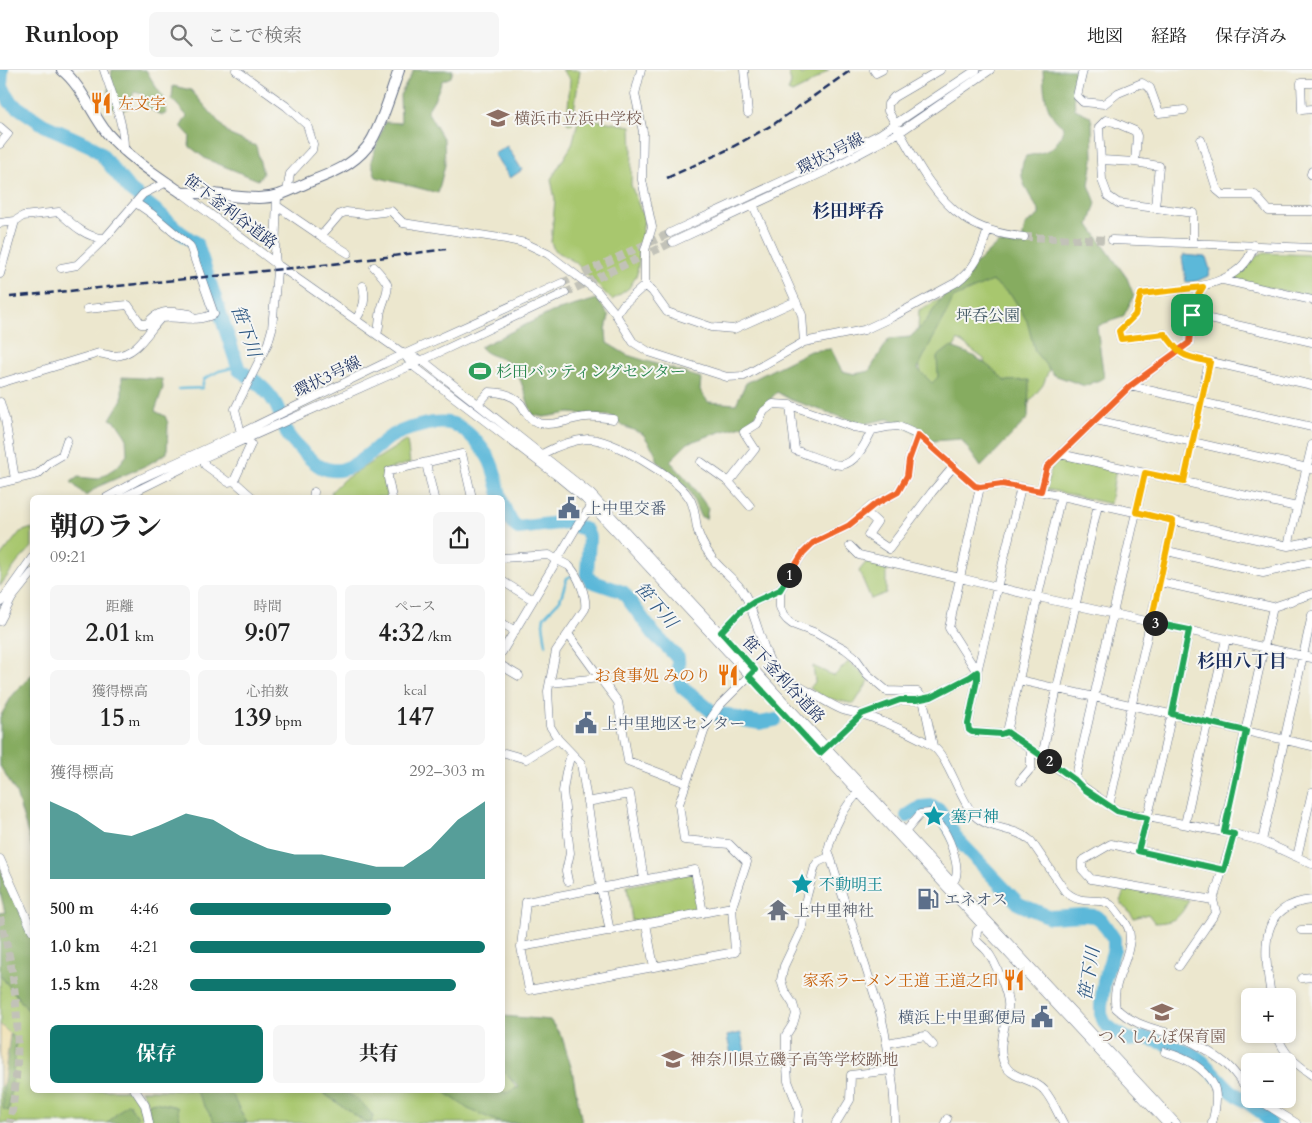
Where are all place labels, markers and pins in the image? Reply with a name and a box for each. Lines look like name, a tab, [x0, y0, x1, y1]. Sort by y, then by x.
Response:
restaurant icon: 左文字	[88, 90, 114, 116]
place label: 左文字	[118, 93, 166, 115]
school or university icon: 横浜市立浜中学校	[485, 105, 511, 131]
place label: 横浜市立浜中学校	[514, 108, 642, 130]
pin	[1171, 294, 1213, 336]
sports icon: 杉田バッティングセンター	[467, 358, 493, 384]
place label: 杉田バッティングセンター	[496, 361, 686, 383]
public building icon: 上中里交番	[556, 495, 582, 521]
place label: 上中里交番	[586, 498, 666, 520]
pin: 1	[776, 562, 802, 588]
pin: 3	[1142, 610, 1168, 636]
restaurant icon: お食事処 みのり	[715, 662, 741, 688]
place label: お食事処 みのり	[595, 665, 711, 687]
public building icon: 上中里地区センター	[573, 710, 599, 736]
place label: 上中里地区センター	[602, 713, 745, 735]
pin: 2	[1036, 748, 1062, 774]
place icon: 塞戸神	[921, 803, 947, 829]
place label: 塞戸神	[951, 806, 999, 828]
place icon: 不動明王	[789, 871, 815, 897]
place label: 不動明王	[819, 874, 883, 896]
fuel station icon: エネオス	[915, 886, 941, 912]
place label: エネオス	[944, 889, 1008, 911]
temple icon: 上中里神社	[765, 897, 791, 923]
place label: 上中里神社	[794, 900, 874, 922]
restaurant icon: 家系ラーメン王道 王道之印	[1001, 967, 1027, 993]
place label: 家系ラーメン王道 王道之印	[803, 970, 998, 992]
school or university icon: つくしんぼ保育園	[1149, 999, 1175, 1025]
public building icon: 横浜上中里郵便局	[1029, 1004, 1055, 1030]
place label: 横浜上中里郵便局	[898, 1007, 1026, 1029]
place label: つくしんぼ保育園	[1098, 1026, 1226, 1048]
school or university icon: 神奈川県立磯子高等学校跡地	[660, 1046, 686, 1072]
place label: 神奈川県立磯子高等学校跡地	[690, 1049, 898, 1071]

